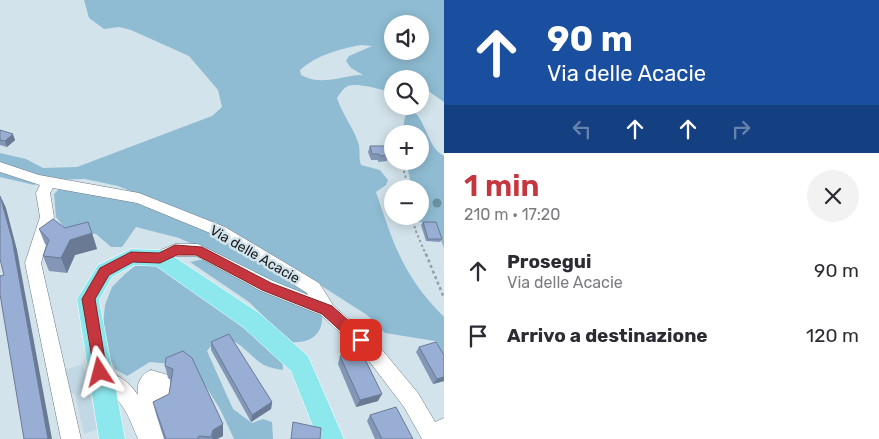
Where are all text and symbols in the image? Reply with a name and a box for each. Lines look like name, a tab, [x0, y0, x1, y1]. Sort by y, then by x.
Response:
map controls	[384, 15, 429, 225]
button: sound	[384, 15, 429, 60]
text: 90 m	[547, 18, 633, 60]
icon: ahead	[464, 20, 529, 85]
text: Via delle Acacie	[547, 60, 706, 87]
button: search	[384, 70, 429, 115]
icon: left	[568, 115, 596, 143]
icon: ahead	[621, 115, 649, 143]
icon: ahead	[674, 115, 702, 143]
icon: right	[727, 115, 755, 143]
button: +	[384, 125, 429, 170]
text: 1 min	[464, 168, 539, 204]
button: close	[807, 170, 859, 222]
button: −	[384, 180, 429, 225]
text: 210 m · 17:20	[464, 205, 560, 224]
street label: Via delle Acacie	[207, 222, 303, 287]
text: Prosegui	[507, 250, 591, 273]
icon: ahead	[464, 257, 492, 285]
text: 90 m	[814, 259, 859, 282]
text: Via delle Acacie	[507, 273, 623, 292]
pin	[340, 319, 382, 361]
icon: arrive	[464, 322, 492, 350]
text: Arrivo a destinazione	[507, 324, 708, 347]
text: 120 m	[806, 324, 859, 347]
icon: arrive	[347, 326, 375, 354]
position arrow	[73, 345, 125, 397]

